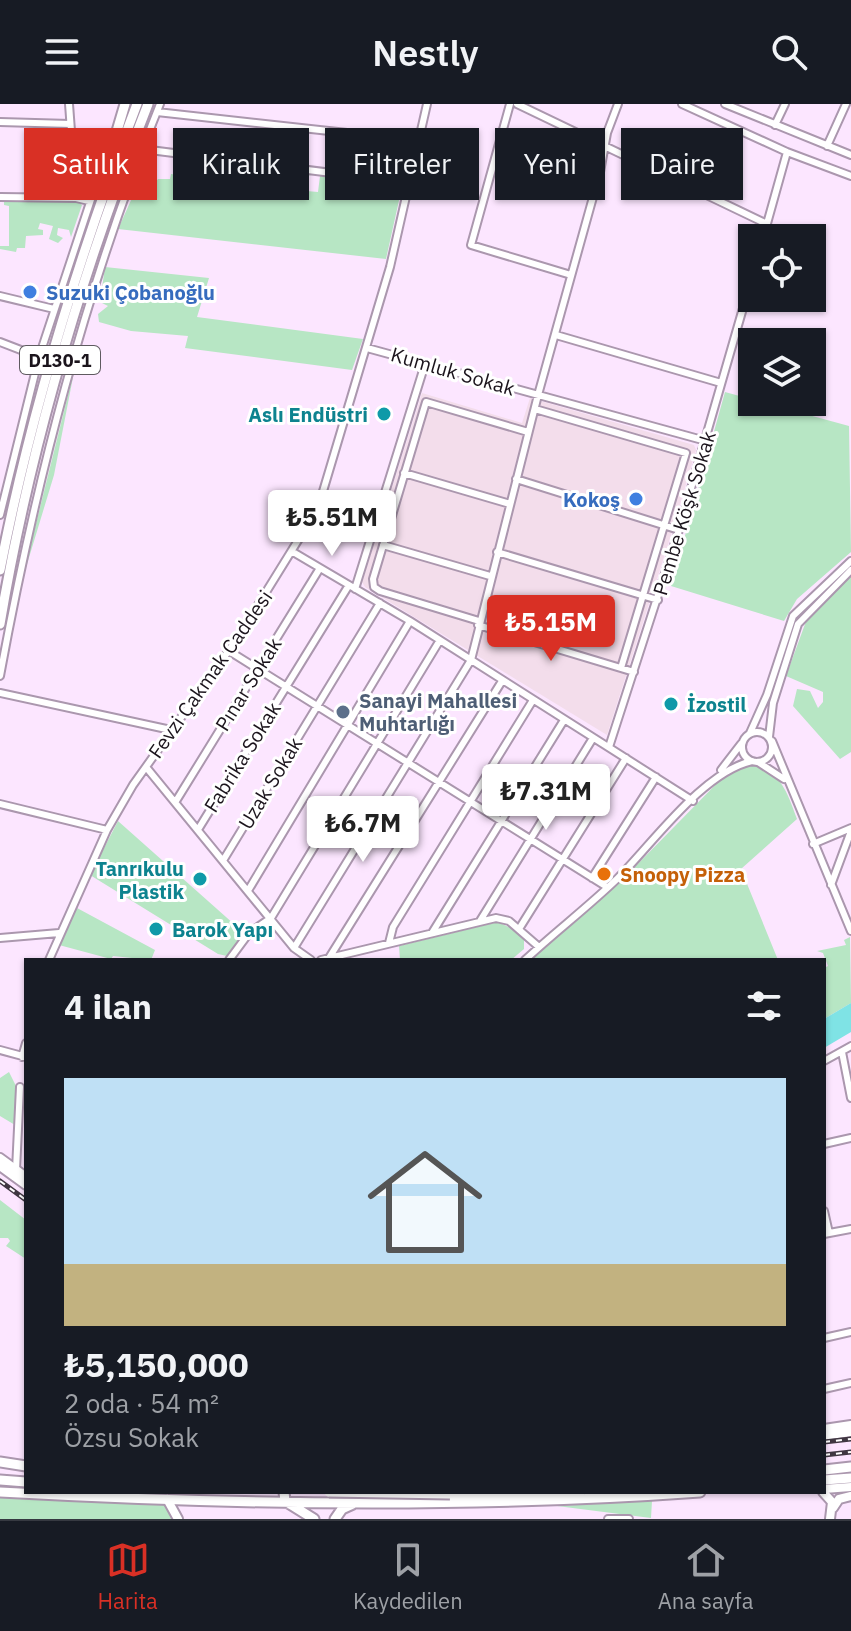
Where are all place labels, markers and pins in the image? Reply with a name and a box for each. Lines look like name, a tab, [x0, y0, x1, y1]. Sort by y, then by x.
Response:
place label: Suzuki Çobanoğlu	[46, 279, 215, 306]
marker: Suzuki Çobanoğlu	[21, 283, 39, 301]
place label: Aslı Endüstri	[248, 401, 368, 428]
marker: Aslı Endüstri	[375, 405, 393, 423]
place label: Kokoş	[563, 486, 620, 513]
pin: ₺5.51M	[267, 490, 397, 558]
marker: Kokoş	[627, 490, 645, 508]
pin: ₺5.15M	[486, 595, 616, 663]
place label: Sanayi Mahallesi Muhtarlığı	[359, 687, 517, 737]
place label: İzostil	[687, 691, 746, 718]
marker: İzostil	[662, 695, 680, 713]
marker: Sanayi Mahallesi Muhtarlığı	[334, 703, 352, 721]
pin: ₺7.31M	[481, 764, 611, 832]
pin: ₺6.7M	[307, 796, 419, 864]
place label: Tanrıkulu Plastik	[95, 855, 184, 905]
place label: Snoopy Pizza	[620, 861, 745, 888]
marker: Snoopy Pizza	[595, 865, 613, 883]
marker: Tanrıkulu Plastik	[191, 870, 209, 888]
place label: Barok Yapı	[172, 916, 273, 943]
marker: Barok Yapı	[147, 920, 165, 938]

